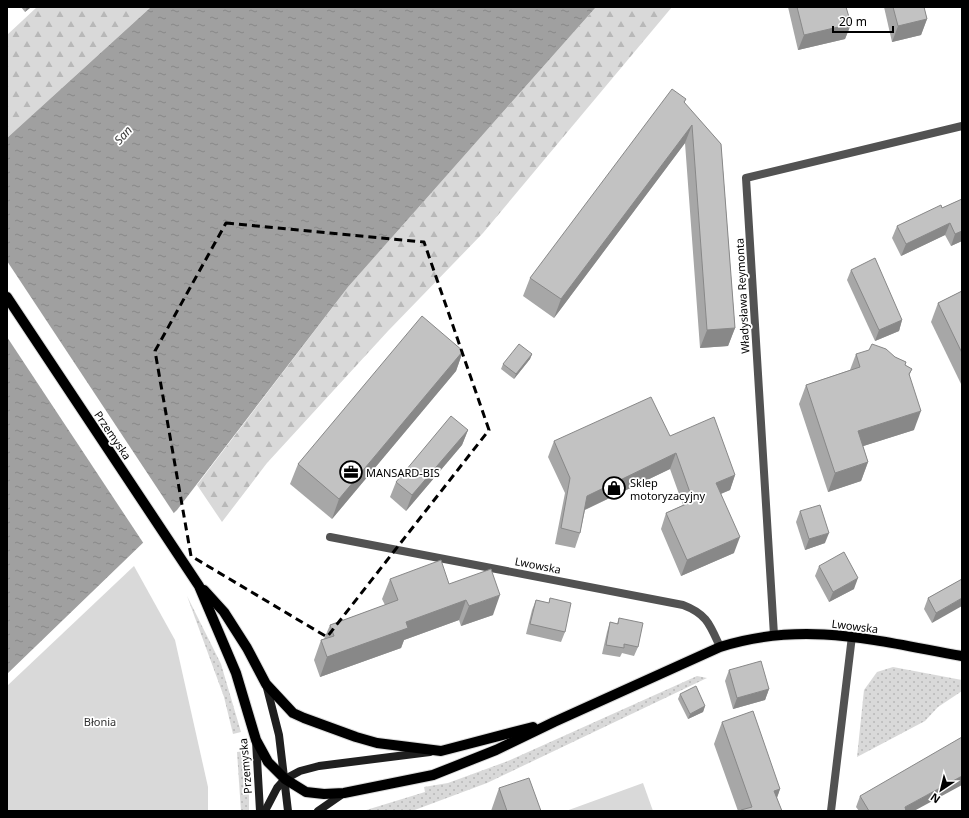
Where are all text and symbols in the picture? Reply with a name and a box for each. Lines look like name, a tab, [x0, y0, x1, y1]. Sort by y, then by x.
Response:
scale bar	[833, 8, 893, 34]
text: 20 m	[839, 13, 867, 30]
water label: San	[110, 122, 136, 148]
street label: Władysława Reymonta	[731, 238, 753, 354]
street label: Przemyska	[91, 408, 135, 462]
office icon: MANSARD-BIS	[338, 459, 364, 485]
place label: MANSARD-BIS	[366, 465, 440, 480]
shop icon: Sklep motoryzacyjny	[601, 475, 627, 501]
place label: Sklep motoryzacyjny	[630, 475, 706, 503]
street label: Lwowska	[514, 553, 562, 577]
street label: Lwowska	[831, 616, 879, 636]
park label: Błonia	[84, 714, 116, 729]
street label: Przemyska	[235, 738, 255, 794]
north arrow	[921, 770, 961, 810]
text: N	[927, 790, 943, 807]

